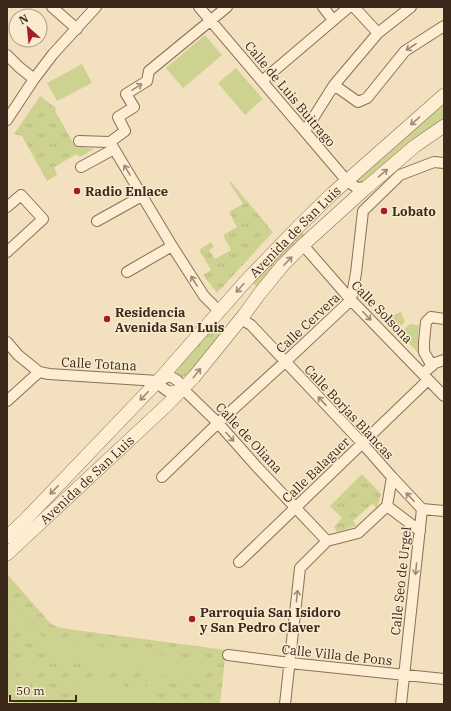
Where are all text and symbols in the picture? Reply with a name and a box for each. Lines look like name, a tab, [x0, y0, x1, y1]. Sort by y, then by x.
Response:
north arrow	[8, 8, 48, 48]
text: N	[16, 11, 31, 27]
street label: Calle de Luis Buitrago	[241, 38, 339, 150]
one-way arrow	[406, 43, 417, 51]
one-way arrow	[131, 83, 143, 91]
one-way arrow	[409, 117, 420, 126]
one-way arrow	[122, 164, 130, 176]
one-way arrow	[378, 168, 389, 177]
street label: Avenida de San Luis	[246, 182, 344, 281]
place label: Radio Enlace	[85, 183, 168, 200]
marker: Radio Enlace	[72, 186, 82, 196]
place label: Lobato	[392, 203, 436, 220]
marker: Lobato	[379, 206, 389, 216]
one-way arrow	[283, 256, 293, 266]
one-way arrow	[190, 275, 198, 287]
street label: Calle Solsona	[348, 277, 416, 347]
one-way arrow	[235, 283, 244, 293]
street label: Calle Cervera	[272, 289, 344, 357]
place label: Residencia Avenida San Luis	[115, 304, 225, 336]
one-way arrow	[362, 311, 372, 321]
marker: Residencia Avenida San Luis	[102, 314, 112, 324]
street label: Calle Totana	[61, 354, 137, 374]
street label: Calle Borjas Blancas	[301, 361, 397, 463]
one-way arrow	[193, 367, 202, 378]
one-way arrow	[139, 391, 149, 401]
one-way arrow	[318, 397, 327, 407]
street label: Calle de Oliana	[212, 399, 286, 477]
street label: Avenida de San Luis	[36, 432, 138, 528]
one-way arrow	[225, 432, 234, 442]
street label: Calle Balaguer	[279, 433, 354, 507]
one-way arrow	[50, 485, 59, 495]
one-way arrow	[406, 492, 415, 502]
street label: Calle Seo de Urgel	[387, 526, 415, 636]
one-way arrow	[412, 562, 419, 575]
one-way arrow	[293, 590, 300, 603]
place label: Parroquia San Isidoro y San Pedro Claver	[199, 604, 341, 636]
marker: Parroquia San Isidoro y San Pedro Claver	[187, 614, 197, 624]
street label: Calle Villa de Pons	[281, 641, 393, 669]
scale bar	[10, 677, 76, 703]
text: 50 m	[16, 683, 45, 698]

